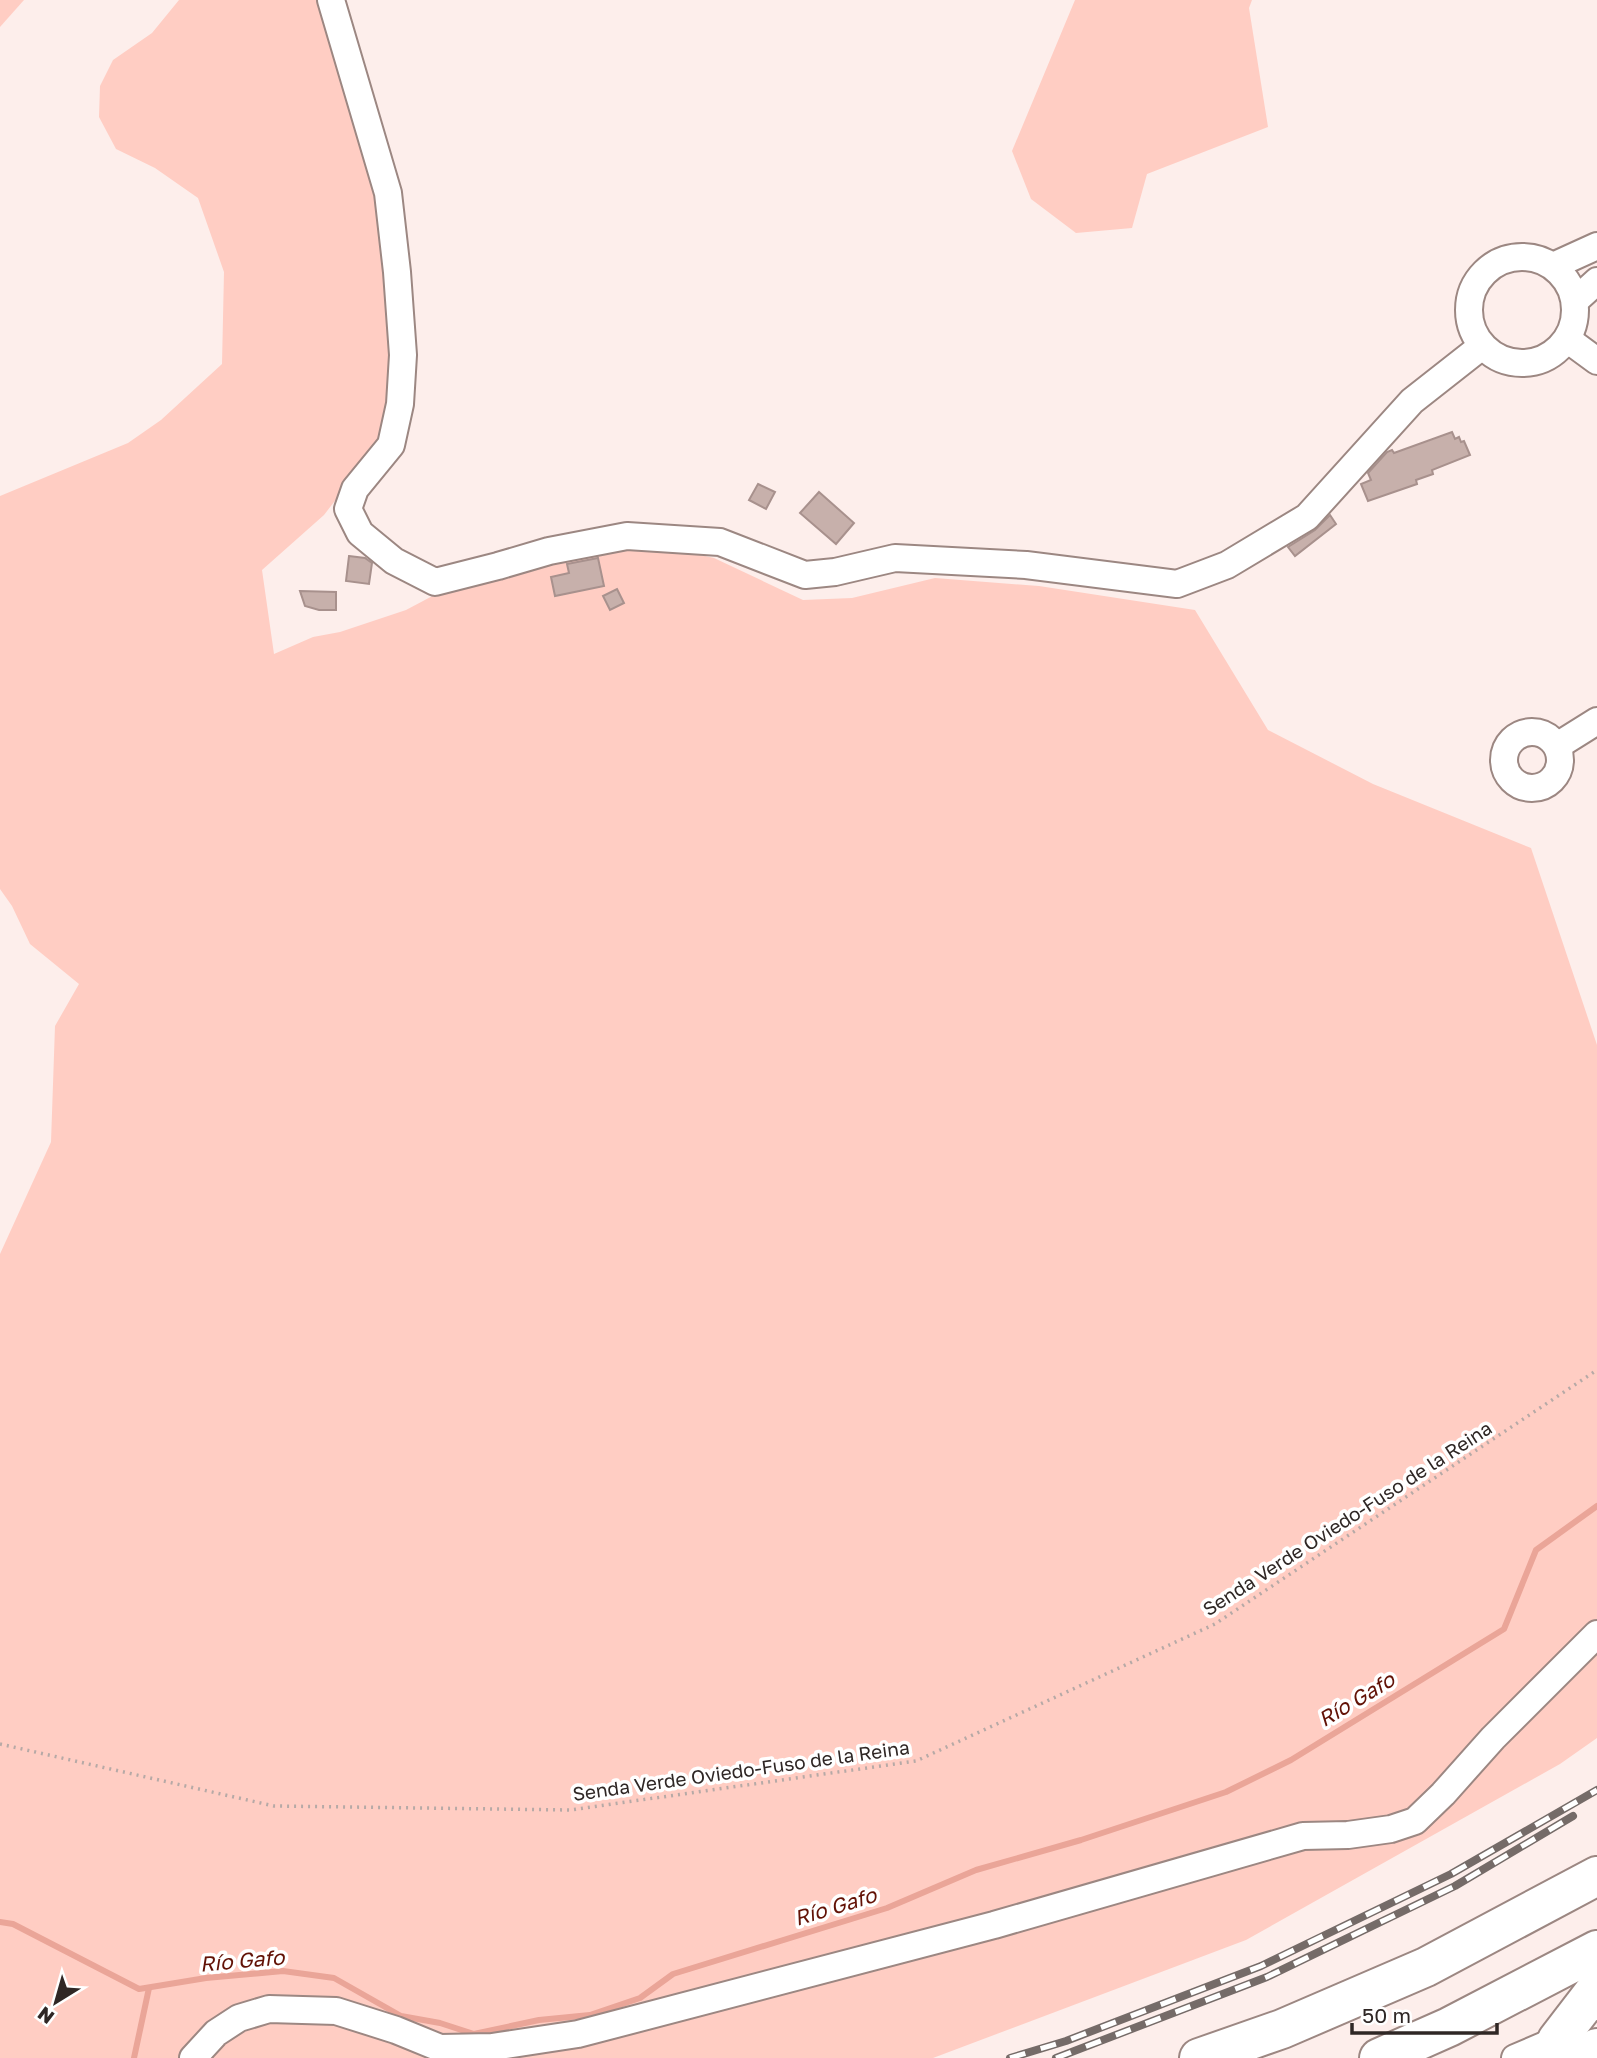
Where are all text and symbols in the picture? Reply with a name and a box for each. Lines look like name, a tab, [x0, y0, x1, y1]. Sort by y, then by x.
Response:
street label: Senda Verde Oviedo-Fuso de la Reina	[1198, 1416, 1496, 1620]
water label: Río Gafo	[1313, 1665, 1400, 1732]
street label: Senda Verde Oviedo-Fuso de la Reina	[571, 1735, 911, 1805]
water label: Río Gafo	[791, 1881, 881, 1931]
water label: Río Gafo	[199, 1943, 287, 1977]
north arrow	[21, 1967, 91, 2037]
scale bar	[1352, 1992, 1497, 2036]
text: N	[33, 2002, 58, 2030]
text: 50 m	[1362, 2002, 1411, 2028]

